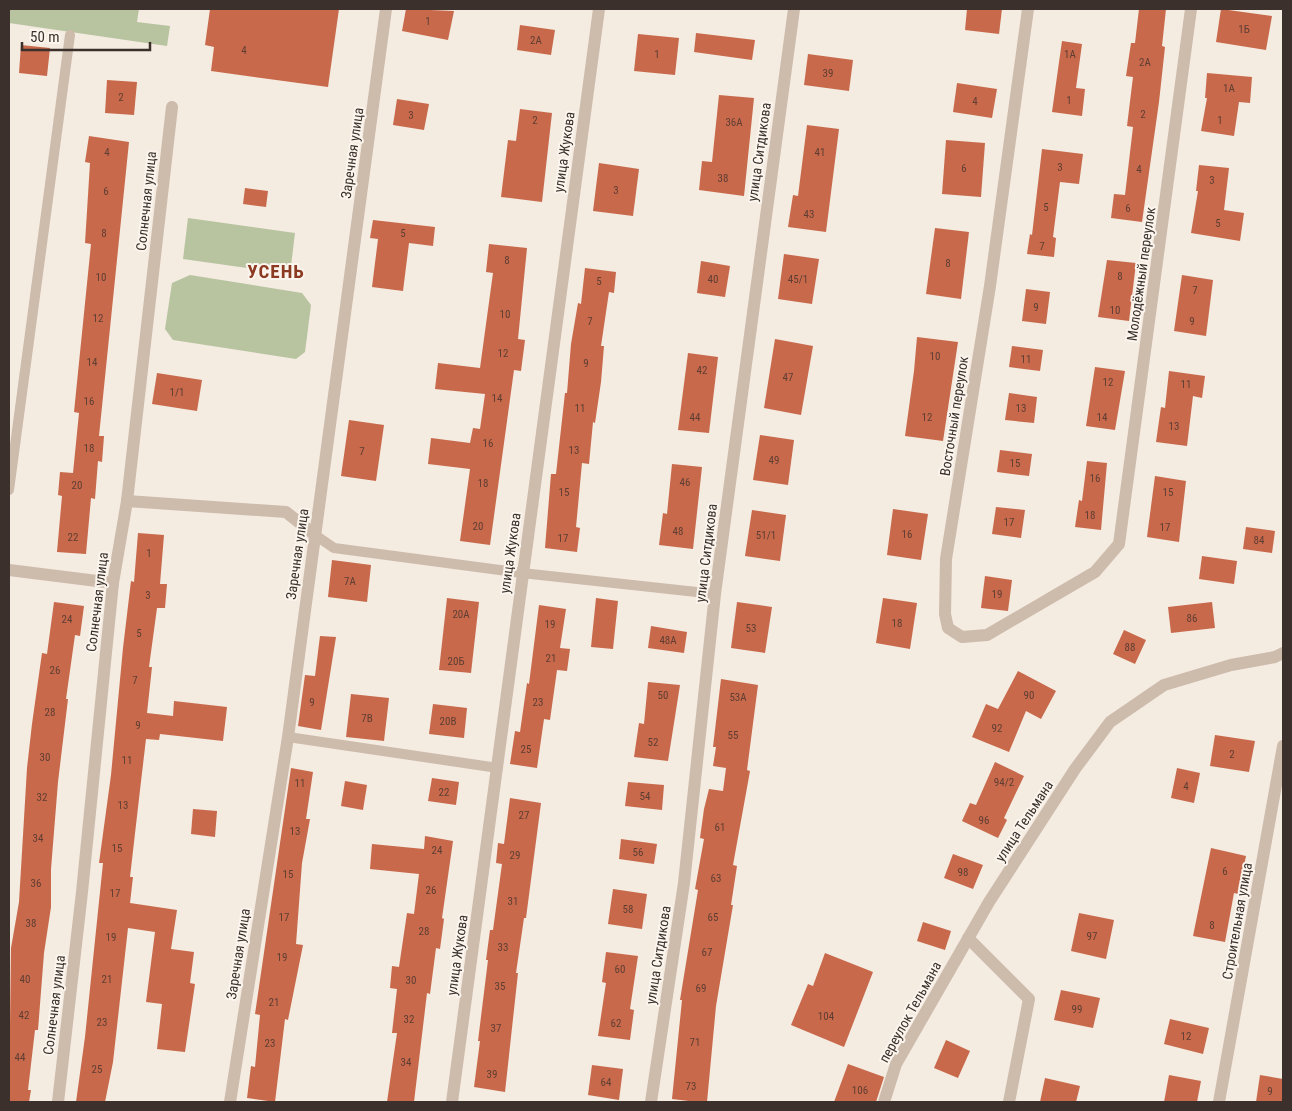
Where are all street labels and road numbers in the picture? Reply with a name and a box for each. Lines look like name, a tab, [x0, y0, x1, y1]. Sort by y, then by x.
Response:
street label: улица Ситдикова	[744, 102, 774, 202]
street label: Заречная улица	[338, 106, 366, 200]
street label: улица Жукова	[550, 111, 578, 193]
street label: Солнечная улица	[133, 150, 159, 252]
street label: Молодёжный переулок	[1124, 206, 1158, 342]
street label: Восточный переулок	[937, 355, 971, 477]
street label: улица Ситдикова	[692, 503, 720, 603]
street label: Заречная улица	[283, 507, 311, 601]
street label: улица Жукова	[496, 512, 524, 594]
street label: Солнечная улица	[83, 551, 111, 653]
street label: улица Тельмана	[992, 777, 1056, 865]
street label: Строительная улица	[1219, 861, 1255, 981]
street label: улица Ситдикова	[642, 905, 674, 1005]
street label: Заречная улица	[223, 907, 253, 1001]
street label: улица Жукова	[443, 914, 471, 996]
street label: Солнечная улица	[40, 954, 68, 1056]
street label: переулок Тельмана	[876, 959, 944, 1065]

